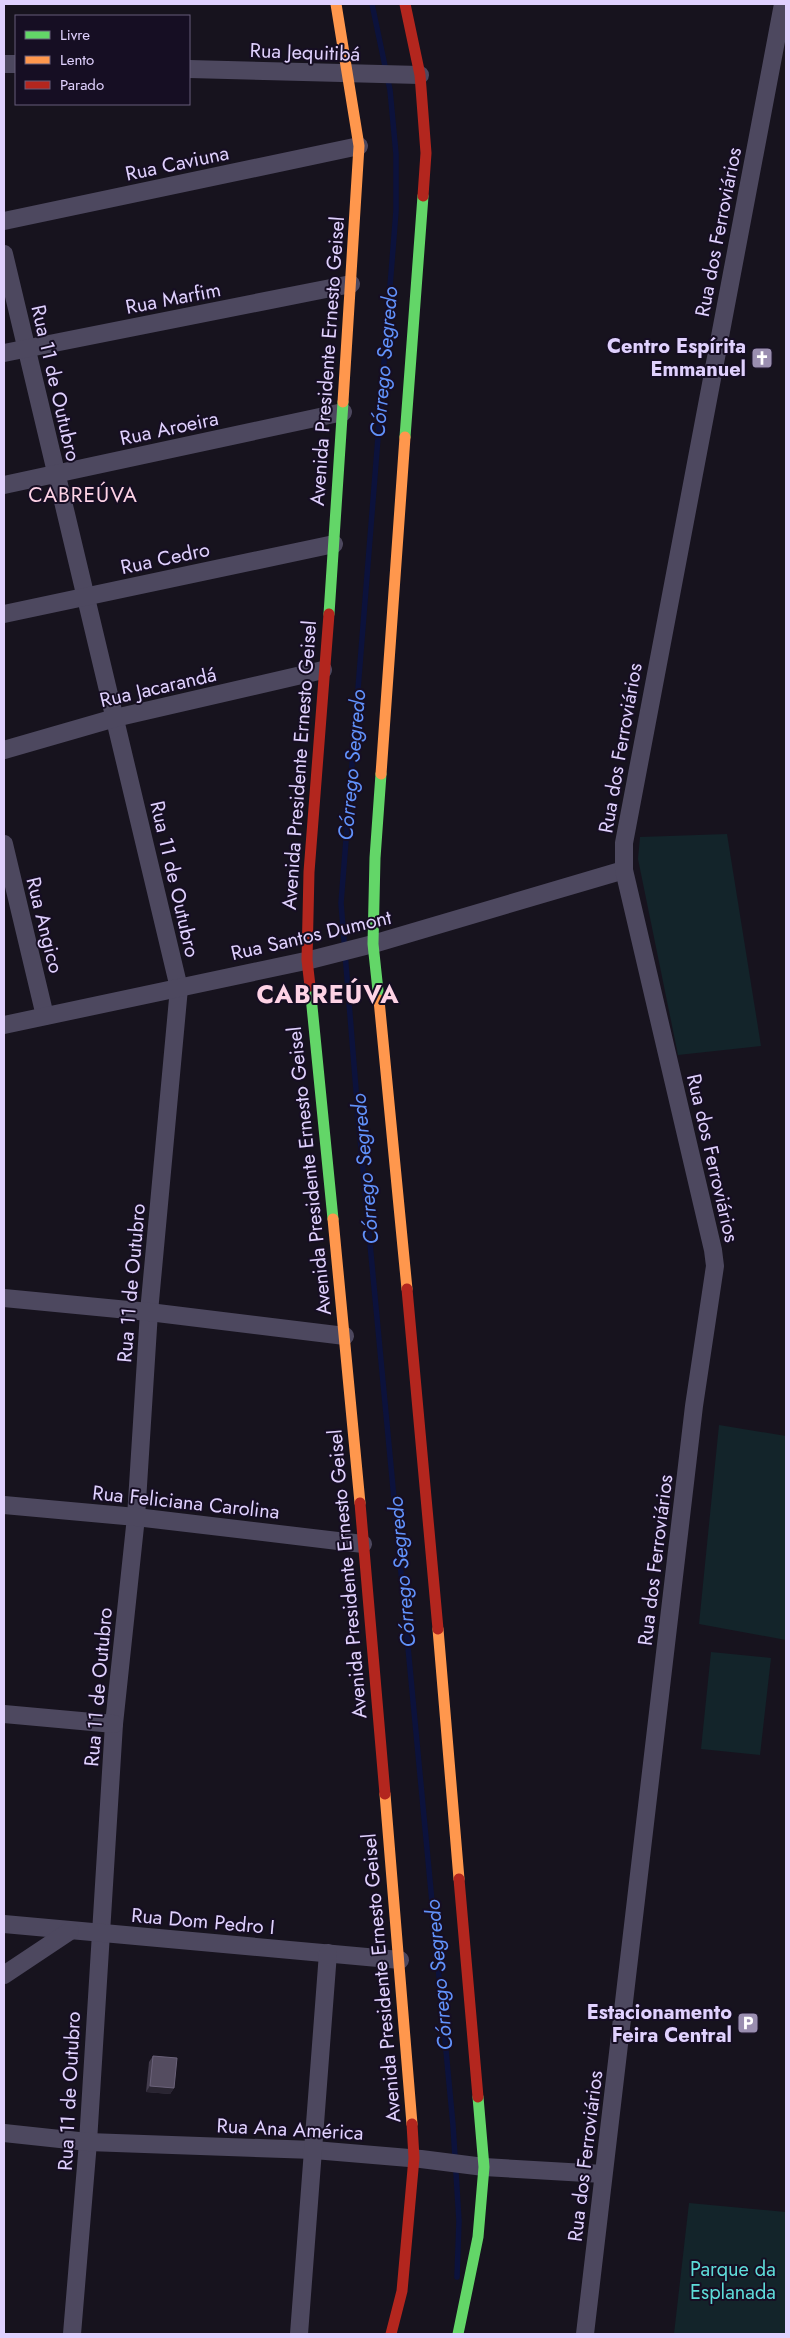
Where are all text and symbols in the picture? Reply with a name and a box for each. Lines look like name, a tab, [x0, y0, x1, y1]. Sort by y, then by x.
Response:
legend	[15, 15, 190, 105]
text: Livre	[60, 24, 90, 46]
street label: Rua Jequitibá	[249, 36, 361, 69]
text: Lento	[60, 49, 94, 71]
text: Parado	[60, 74, 104, 96]
street label: Rua Caviuna	[123, 138, 232, 189]
street label: Rua dos Ferroviários	[688, 145, 749, 319]
street label: Avenida Presidente Ernesto Geisel	[303, 215, 352, 507]
street label: Rua Marfim	[123, 275, 223, 322]
water label: Córrego Segredo	[362, 285, 406, 439]
street label: Rua 11 de Outubro	[23, 302, 88, 464]
place label: Centro Espírita Emmanuel	[607, 332, 746, 384]
church icon: Centro Espírita Emmanuel	[750, 346, 774, 370]
street label: Rua Aroeira	[117, 404, 221, 453]
district label: CABREÚVA	[28, 480, 138, 510]
street label: Rua Cedro	[118, 535, 212, 582]
street label: Avenida Presidente Ernesto Geisel	[275, 619, 324, 911]
street label: Rua Jacarandá	[97, 660, 219, 715]
street label: Rua dos Ferroviários	[591, 661, 650, 835]
water label: Córrego Segredo	[330, 688, 374, 842]
street label: Rua 11 de Outubro	[142, 798, 207, 960]
street label: Rua Angico	[19, 874, 70, 976]
street label: Rua Santos Dumont	[228, 903, 395, 968]
district label: CABREÚVA	[256, 976, 400, 1012]
street label: Avenida Presidente Ernesto Geisel	[280, 1025, 339, 1317]
street label: Rua dos Ferroviários	[679, 1071, 746, 1245]
water label: Córrego Segredo	[343, 1092, 387, 1246]
street label: Rua 11 de Outubro	[110, 1202, 153, 1364]
street label: Avenida Presidente Ernesto Geisel	[320, 1428, 375, 1720]
street label: Rua dos Ferroviários	[631, 1473, 680, 1647]
street label: Rua Feliciana Carolina	[91, 1478, 281, 1527]
water label: Córrego Segredo	[380, 1495, 424, 1649]
street label: Rua 11 de Outubro	[77, 1606, 120, 1768]
street label: Avenida Presidente Ernesto Geisel	[354, 1832, 409, 2124]
water label: Córrego Segredo	[417, 1898, 461, 2052]
street label: Rua Dom Pedro I	[130, 1901, 276, 1942]
place label: Estacionamento Feira Central	[587, 1998, 732, 2050]
street label: Rua 11 de Outubro	[51, 2011, 88, 2171]
parking icon: Estacionamento Feira Central	[736, 2011, 760, 2035]
street label: Rua dos Ferroviários	[561, 2069, 610, 2243]
street label: Rua Ana América	[216, 2111, 364, 2148]
park label: Parque da Esplanada	[690, 2255, 776, 2307]

